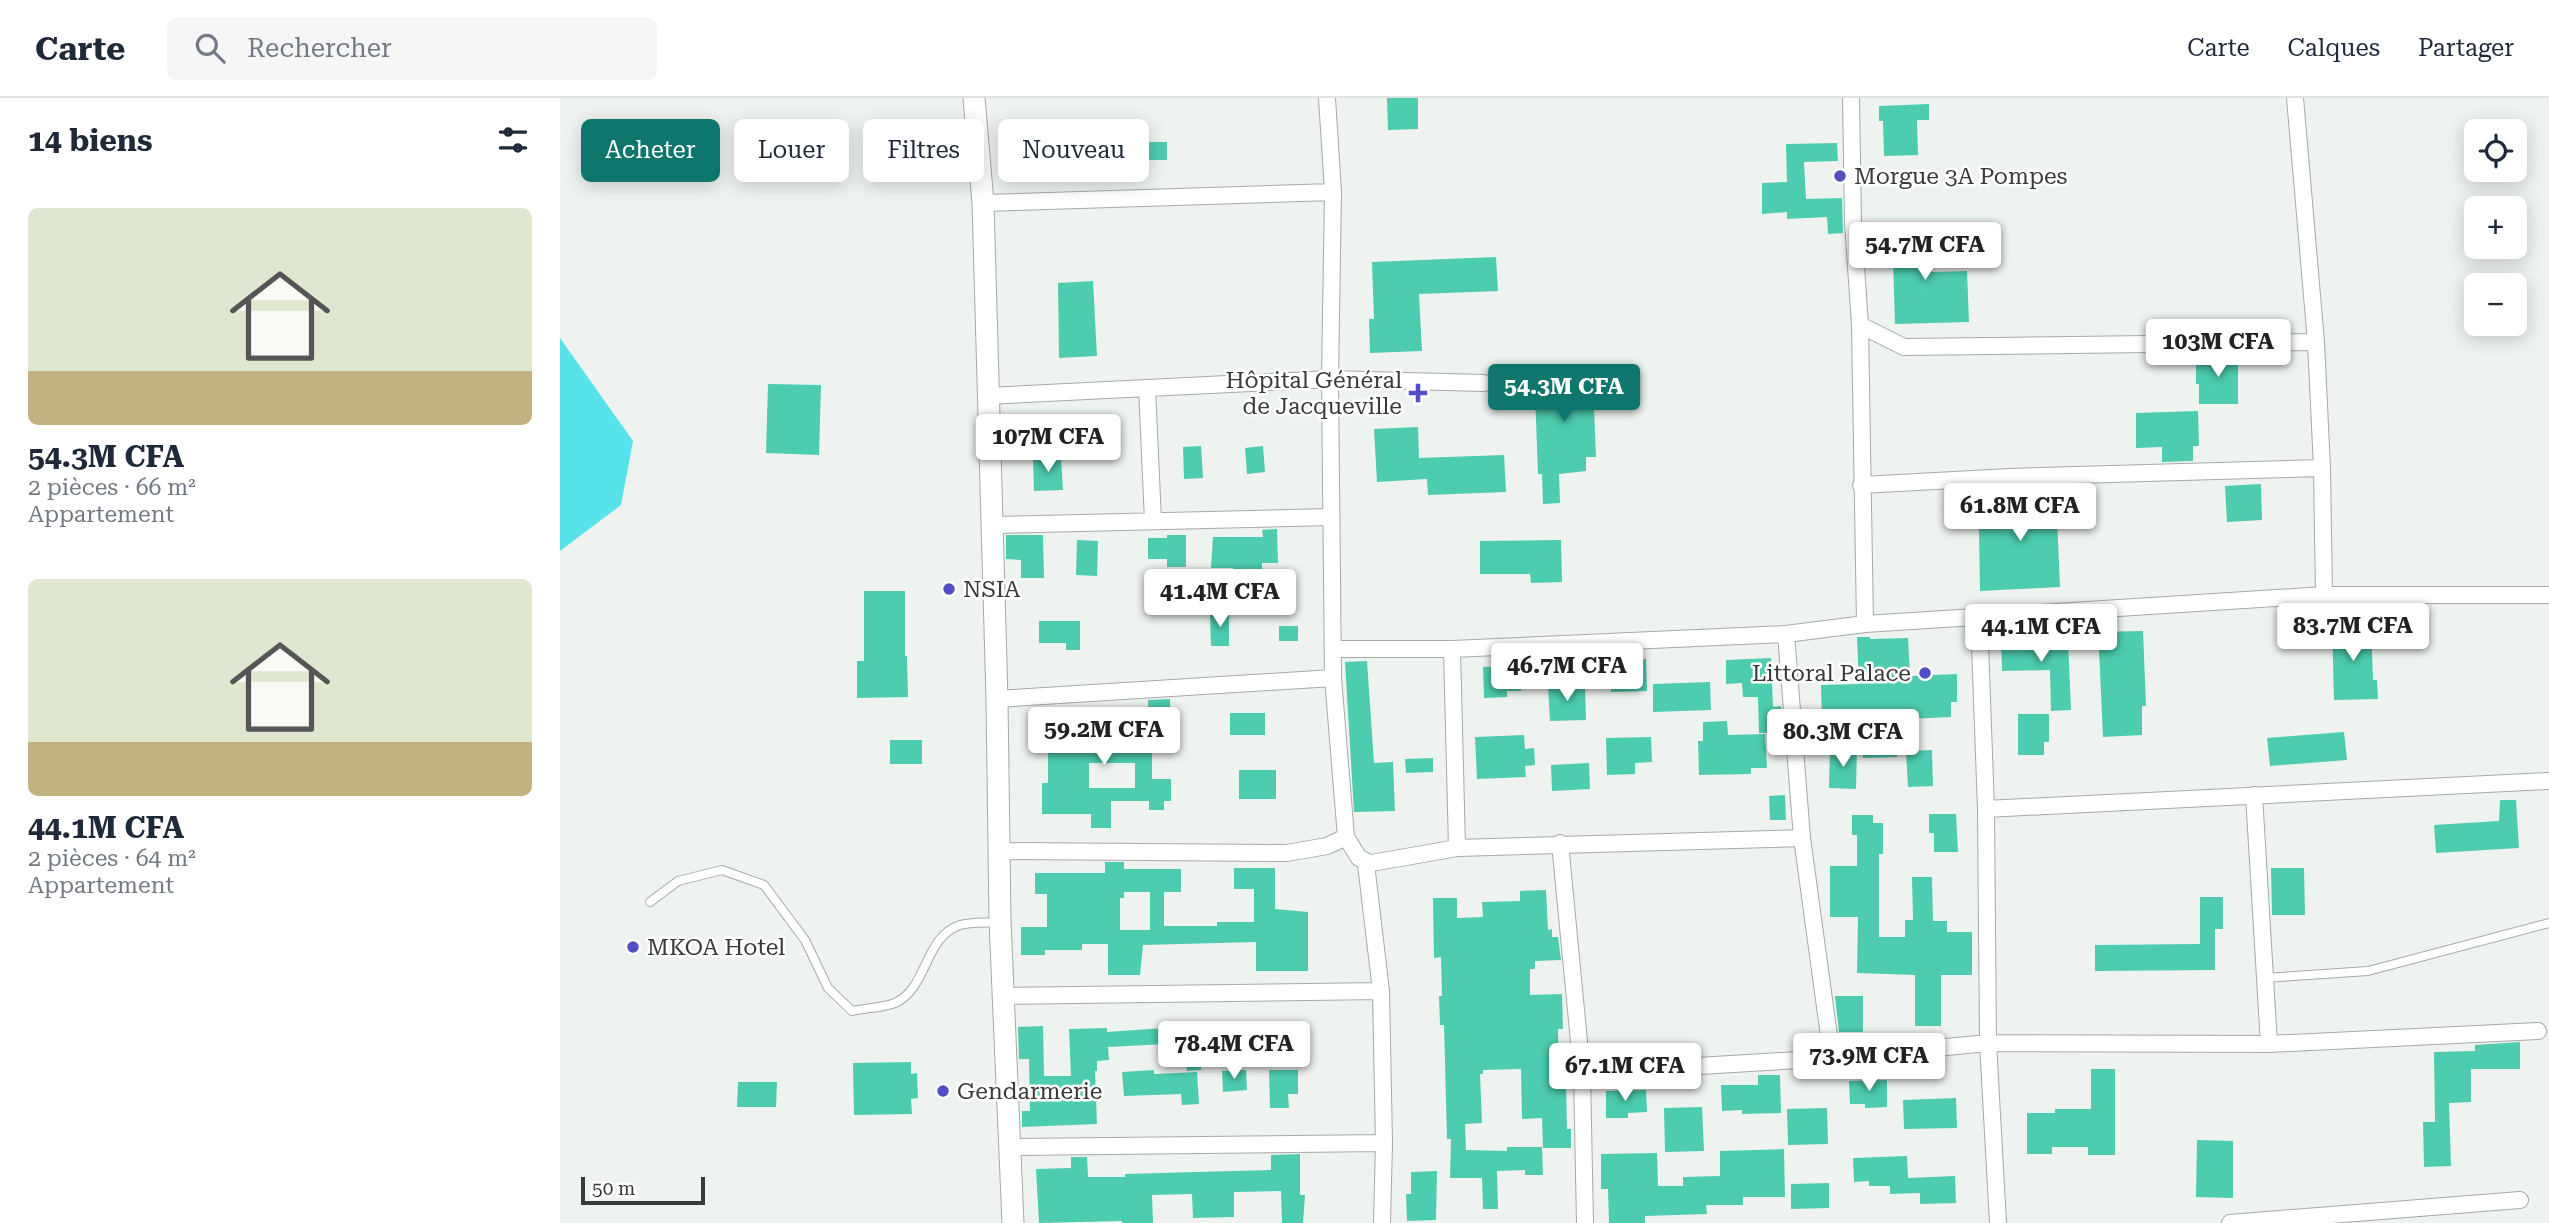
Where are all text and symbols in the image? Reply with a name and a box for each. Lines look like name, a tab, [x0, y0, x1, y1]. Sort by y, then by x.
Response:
search box	[167, 17, 657, 80]
text: Carte	[35, 29, 125, 68]
icon: search	[191, 29, 229, 67]
text: Rechercher	[247, 33, 392, 63]
text: Carte	[2187, 34, 2250, 62]
text: Calques	[2288, 34, 2380, 62]
text: Partager	[2418, 34, 2514, 62]
chip: Acheter	[581, 119, 720, 182]
chip: Louer	[734, 119, 849, 182]
chip: Filtres	[863, 119, 984, 182]
chip: Nouveau	[998, 119, 1149, 182]
map controls	[2464, 119, 2527, 336]
button: locate	[2464, 119, 2527, 182]
icon: filters	[494, 121, 532, 159]
text: 14 biens	[28, 123, 152, 158]
place label: Morgue 3A Pompes	[1854, 163, 2068, 190]
marker: Morgue 3A Pompes	[1832, 168, 1848, 184]
button: +	[2464, 196, 2527, 259]
pin: 54.7M CFA	[1845, 222, 2005, 282]
text: 54.7M CFA	[1865, 231, 1985, 258]
icon: home	[217, 253, 343, 379]
button: −	[2464, 273, 2527, 336]
pin: 103M CFA	[2146, 320, 2290, 379]
text: 103M CFA	[2162, 328, 2274, 355]
pin: 54.3M CFA	[1484, 364, 1644, 424]
place label: Hôpital Général de Jacqueville	[1225, 367, 1402, 420]
text: 54.3M CFA	[1504, 373, 1624, 400]
marker: Hôpital Général de Jacqueville	[1408, 383, 1428, 403]
pin: 107M CFA	[976, 414, 1120, 474]
text: 107M CFA	[992, 423, 1104, 450]
text: 54.3M CFA	[28, 439, 184, 474]
text: 2 pièces · 66 m²	[28, 474, 196, 501]
pin: 61.8M CFA	[1940, 484, 2100, 543]
text: 61.8M CFA	[1960, 492, 2080, 519]
text: Appartement	[28, 501, 174, 528]
pin: 41.4M CFA	[1140, 570, 1300, 629]
place label: NSIA	[963, 576, 1020, 603]
text: 41.4M CFA	[1160, 578, 1280, 605]
marker: NSIA	[941, 581, 957, 597]
pin: 83.7M CFA	[2273, 603, 2433, 663]
pin: 44.1M CFA	[1961, 604, 2121, 664]
text: 83.7M CFA	[2293, 612, 2413, 639]
text: 44.1M CFA	[1981, 613, 2101, 640]
icon: home	[217, 624, 343, 750]
pin: 46.7M CFA	[1487, 644, 1647, 703]
text: 46.7M CFA	[1507, 652, 1627, 679]
place label: Littoral Palace	[1752, 660, 1911, 687]
marker: Littoral Palace	[1917, 665, 1933, 681]
pin: 59.2M CFA	[1024, 708, 1184, 767]
pin: 80.3M CFA	[1763, 710, 1923, 769]
text: 59.2M CFA	[1044, 716, 1164, 743]
text: 80.3M CFA	[1783, 718, 1903, 745]
text: 44.1M CFA	[28, 810, 184, 845]
text: 2 pièces · 64 m²	[28, 845, 196, 872]
text: Appartement	[28, 872, 174, 899]
place label: MKOA Hotel	[647, 934, 785, 961]
marker: MKOA Hotel	[625, 939, 641, 955]
pin: 78.4M CFA	[1154, 1021, 1314, 1081]
text: 78.4M CFA	[1174, 1030, 1294, 1057]
pin: 73.9M CFA	[1789, 1034, 1949, 1093]
text: 73.9M CFA	[1809, 1042, 1929, 1069]
pin: 67.1M CFA	[1545, 1044, 1705, 1103]
text: 67.1M CFA	[1565, 1052, 1685, 1079]
place label: Gendarmerie	[957, 1078, 1103, 1105]
marker: Gendarmerie	[935, 1083, 951, 1099]
scale bar	[581, 1174, 705, 1206]
text: 50 m	[592, 1177, 635, 1200]

